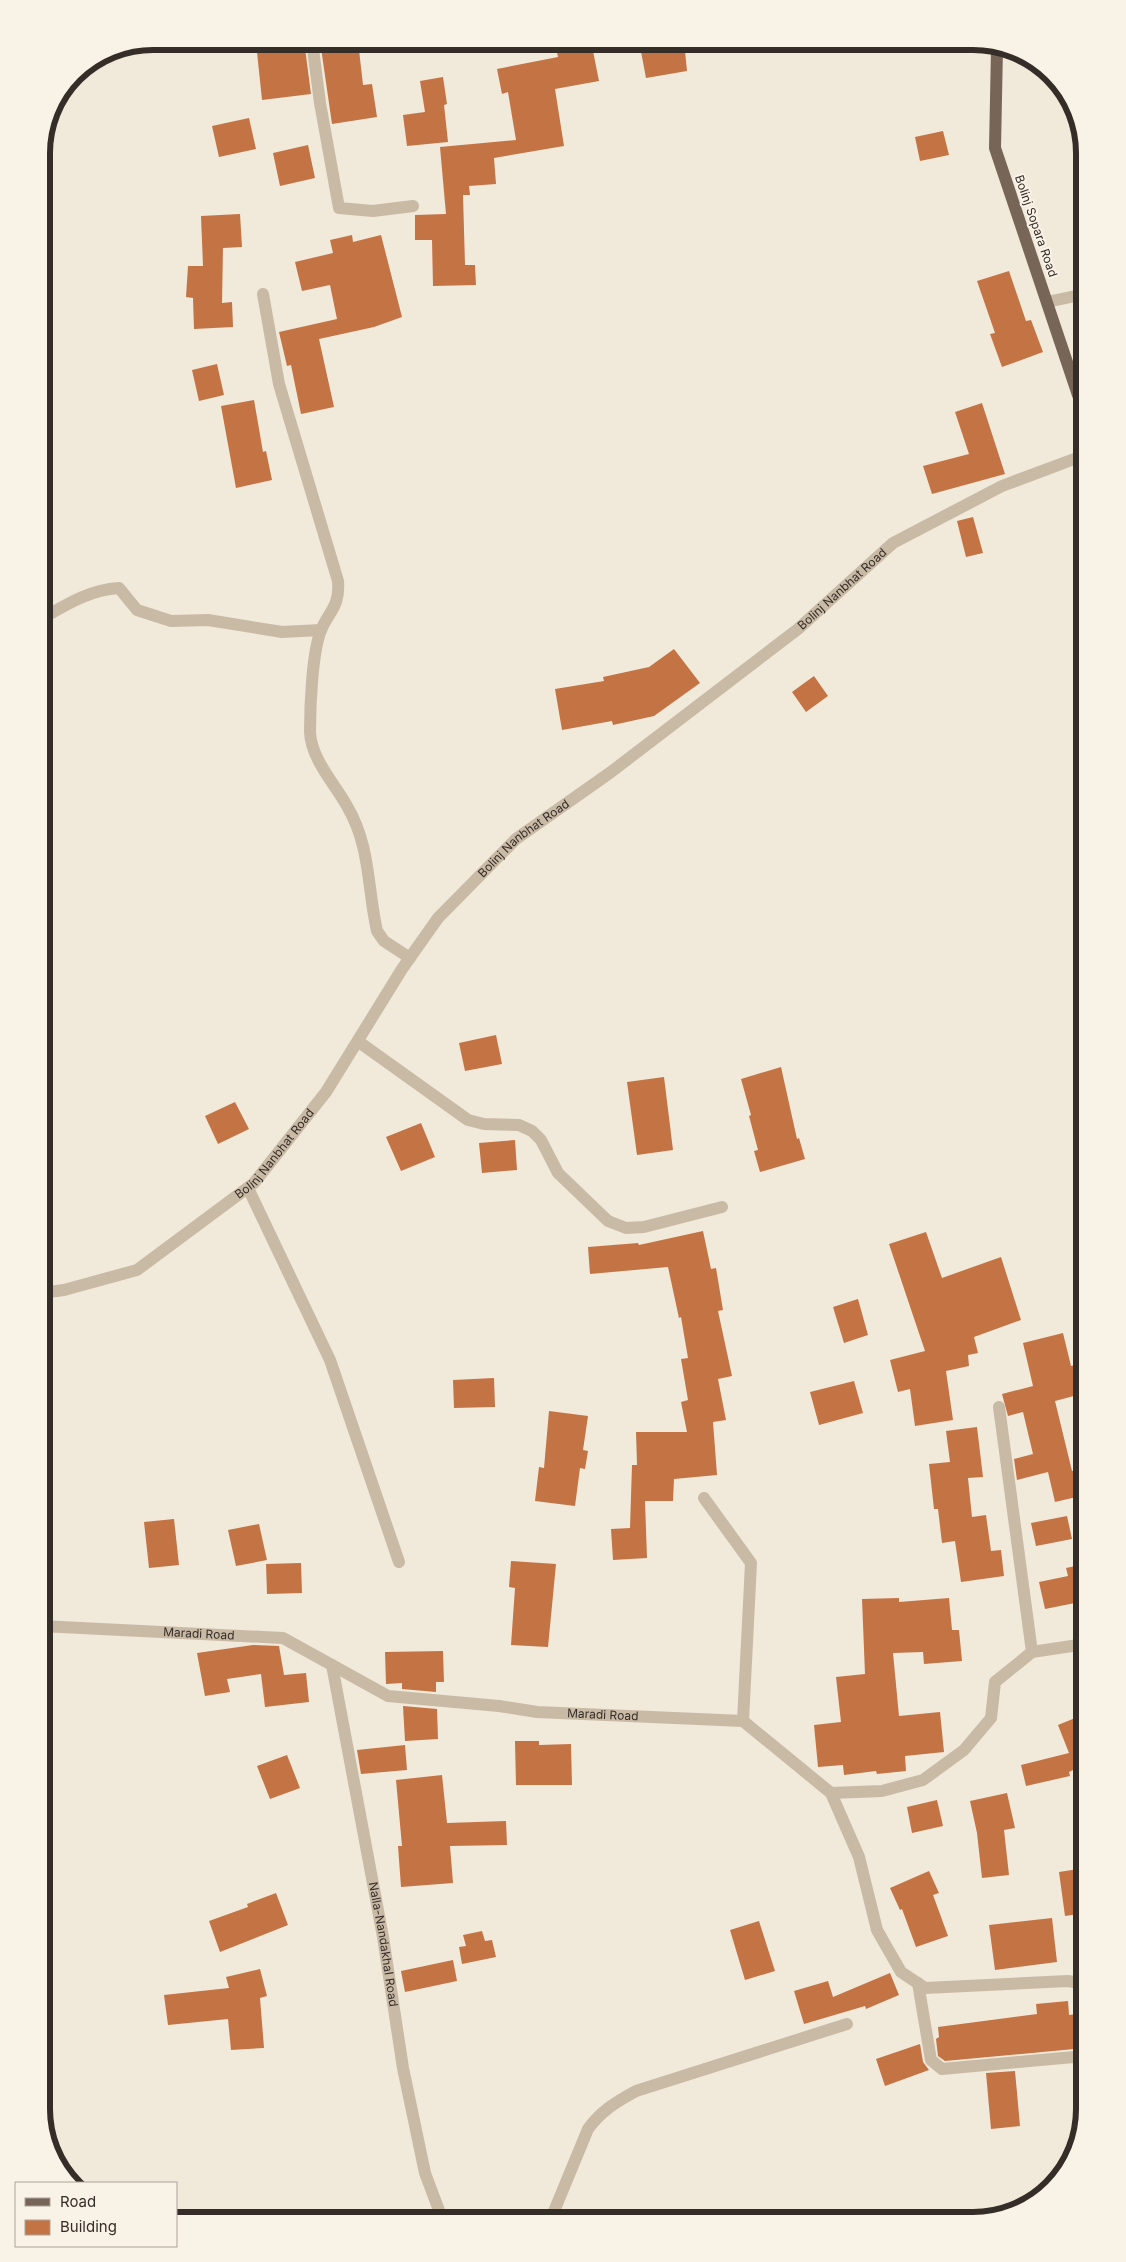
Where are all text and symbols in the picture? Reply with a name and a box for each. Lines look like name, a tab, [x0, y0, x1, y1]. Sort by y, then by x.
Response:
street label: Bolinj Sopara Road	[1012, 173, 1061, 279]
street label: Bolinj Nanbhat Road	[794, 545, 889, 633]
street label: Bolinj Nanbhat Road	[474, 796, 572, 880]
street label: Bolinj Nanbhat Road	[232, 1105, 317, 1202]
street label: Maradi Road	[163, 1624, 235, 1643]
street label: Maradi Road	[567, 1705, 639, 1723]
street label: Nalla-Nandakhal Road	[366, 1880, 402, 2008]
legend	[15, 2182, 178, 2247]
text: Road	[60, 2192, 96, 2211]
text: Building	[60, 2217, 117, 2236]

